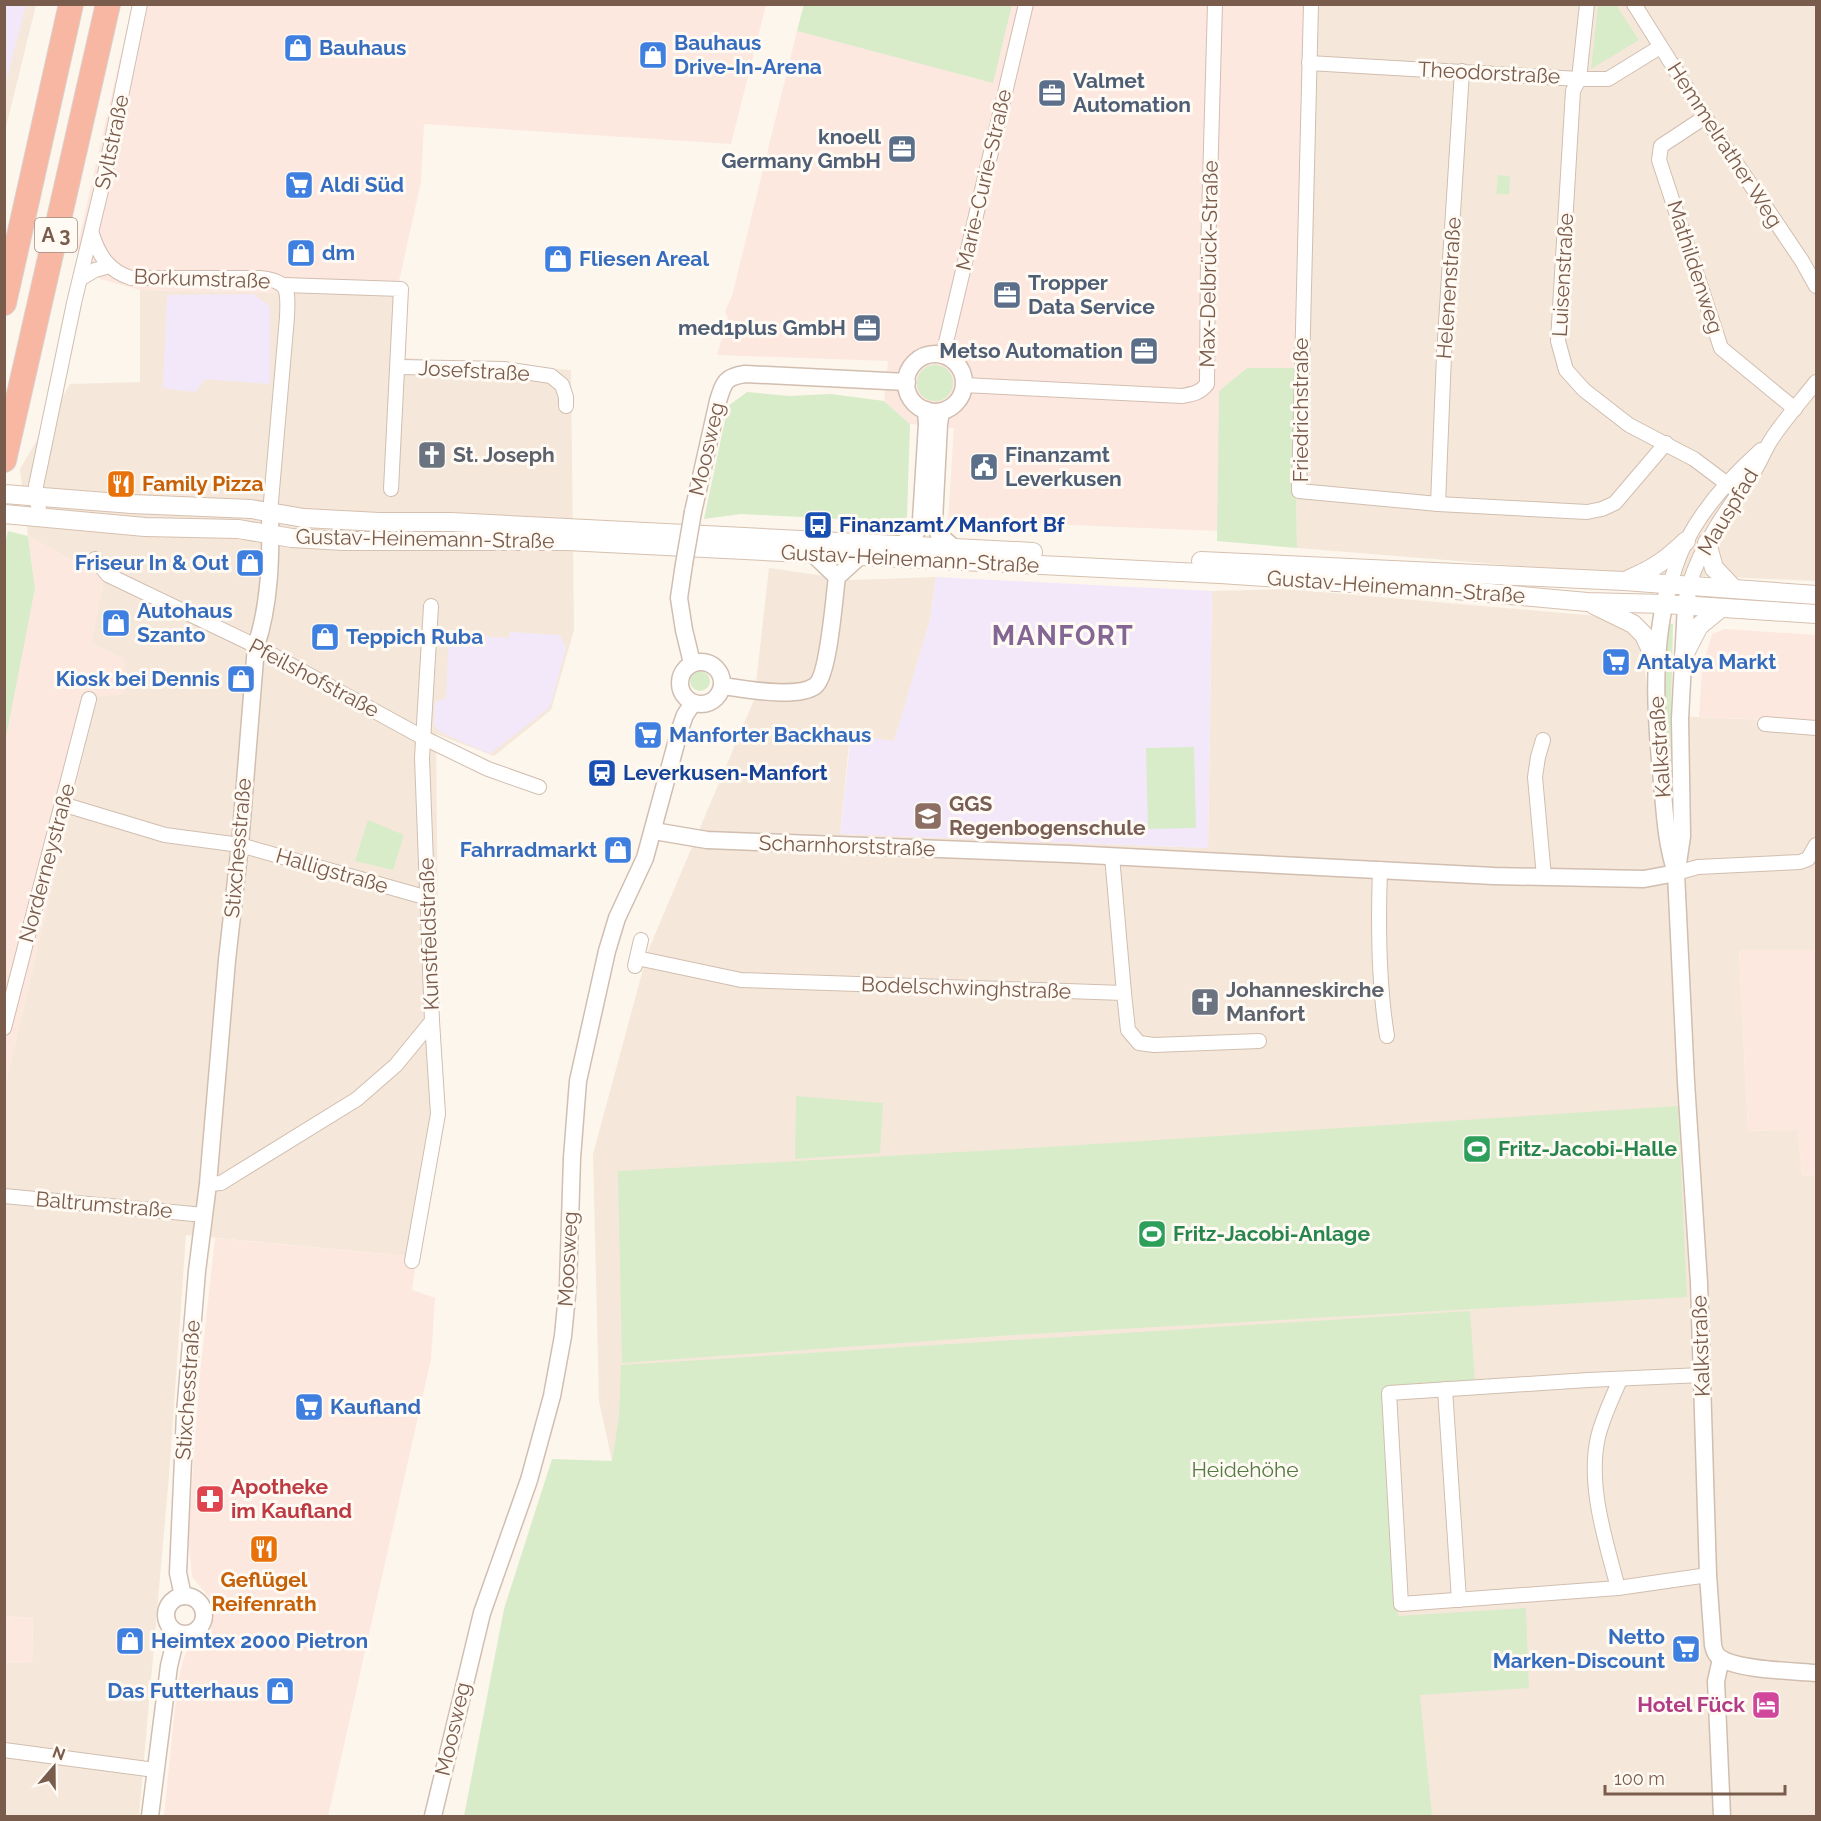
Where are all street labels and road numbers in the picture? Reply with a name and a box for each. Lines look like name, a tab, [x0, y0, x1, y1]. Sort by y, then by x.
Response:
street label: Theodorstraße	[1417, 56, 1561, 89]
street label: Hemmelrather Weg	[1663, 57, 1788, 232]
street label: Marie-Curie-Straße	[951, 87, 1017, 273]
street label: Syltstraße	[89, 92, 134, 192]
street label: Max-Delbrück-Straße	[1194, 160, 1223, 368]
street label: Mathildenweg	[1662, 197, 1729, 337]
street label: Luisenstraße	[1547, 212, 1578, 337]
street label: Helenenstraße	[1431, 216, 1466, 360]
road number: A 3	[35, 218, 77, 252]
street label: Borkumstraße	[133, 264, 271, 293]
street label: Friedrichstraße	[1288, 338, 1313, 482]
street label: Josefstraße	[418, 355, 530, 386]
street label: Moosweg	[684, 400, 729, 498]
street label: Mauspfad	[1692, 464, 1763, 560]
street label: Gustav-Heinemann-Straße	[295, 524, 555, 553]
street label: Gustav-Heinemann-Straße	[780, 539, 1040, 578]
street label: Gustav-Heinemann-Straße	[1266, 565, 1526, 608]
street label: Pfeilshofstraße	[245, 633, 384, 722]
street label: Kalkstraße	[1643, 695, 1676, 799]
street label: Stixchesstraße	[219, 777, 256, 919]
street label: Norderneystraße	[13, 781, 80, 945]
street label: Scharnhorststraße	[758, 830, 936, 861]
street label: Halligstraße	[273, 843, 391, 898]
street label: Kunstfeldstraße	[413, 857, 444, 1011]
street label: Bodelschwinghstraße	[861, 971, 1071, 1004]
street label: Baltrumstraße	[35, 1186, 173, 1223]
street label: Moosweg	[553, 1211, 582, 1307]
street label: Kalkstraße	[1686, 1295, 1715, 1397]
street label: Stixchesstraße	[170, 1319, 205, 1461]
street label: Moosweg	[430, 1680, 475, 1778]

